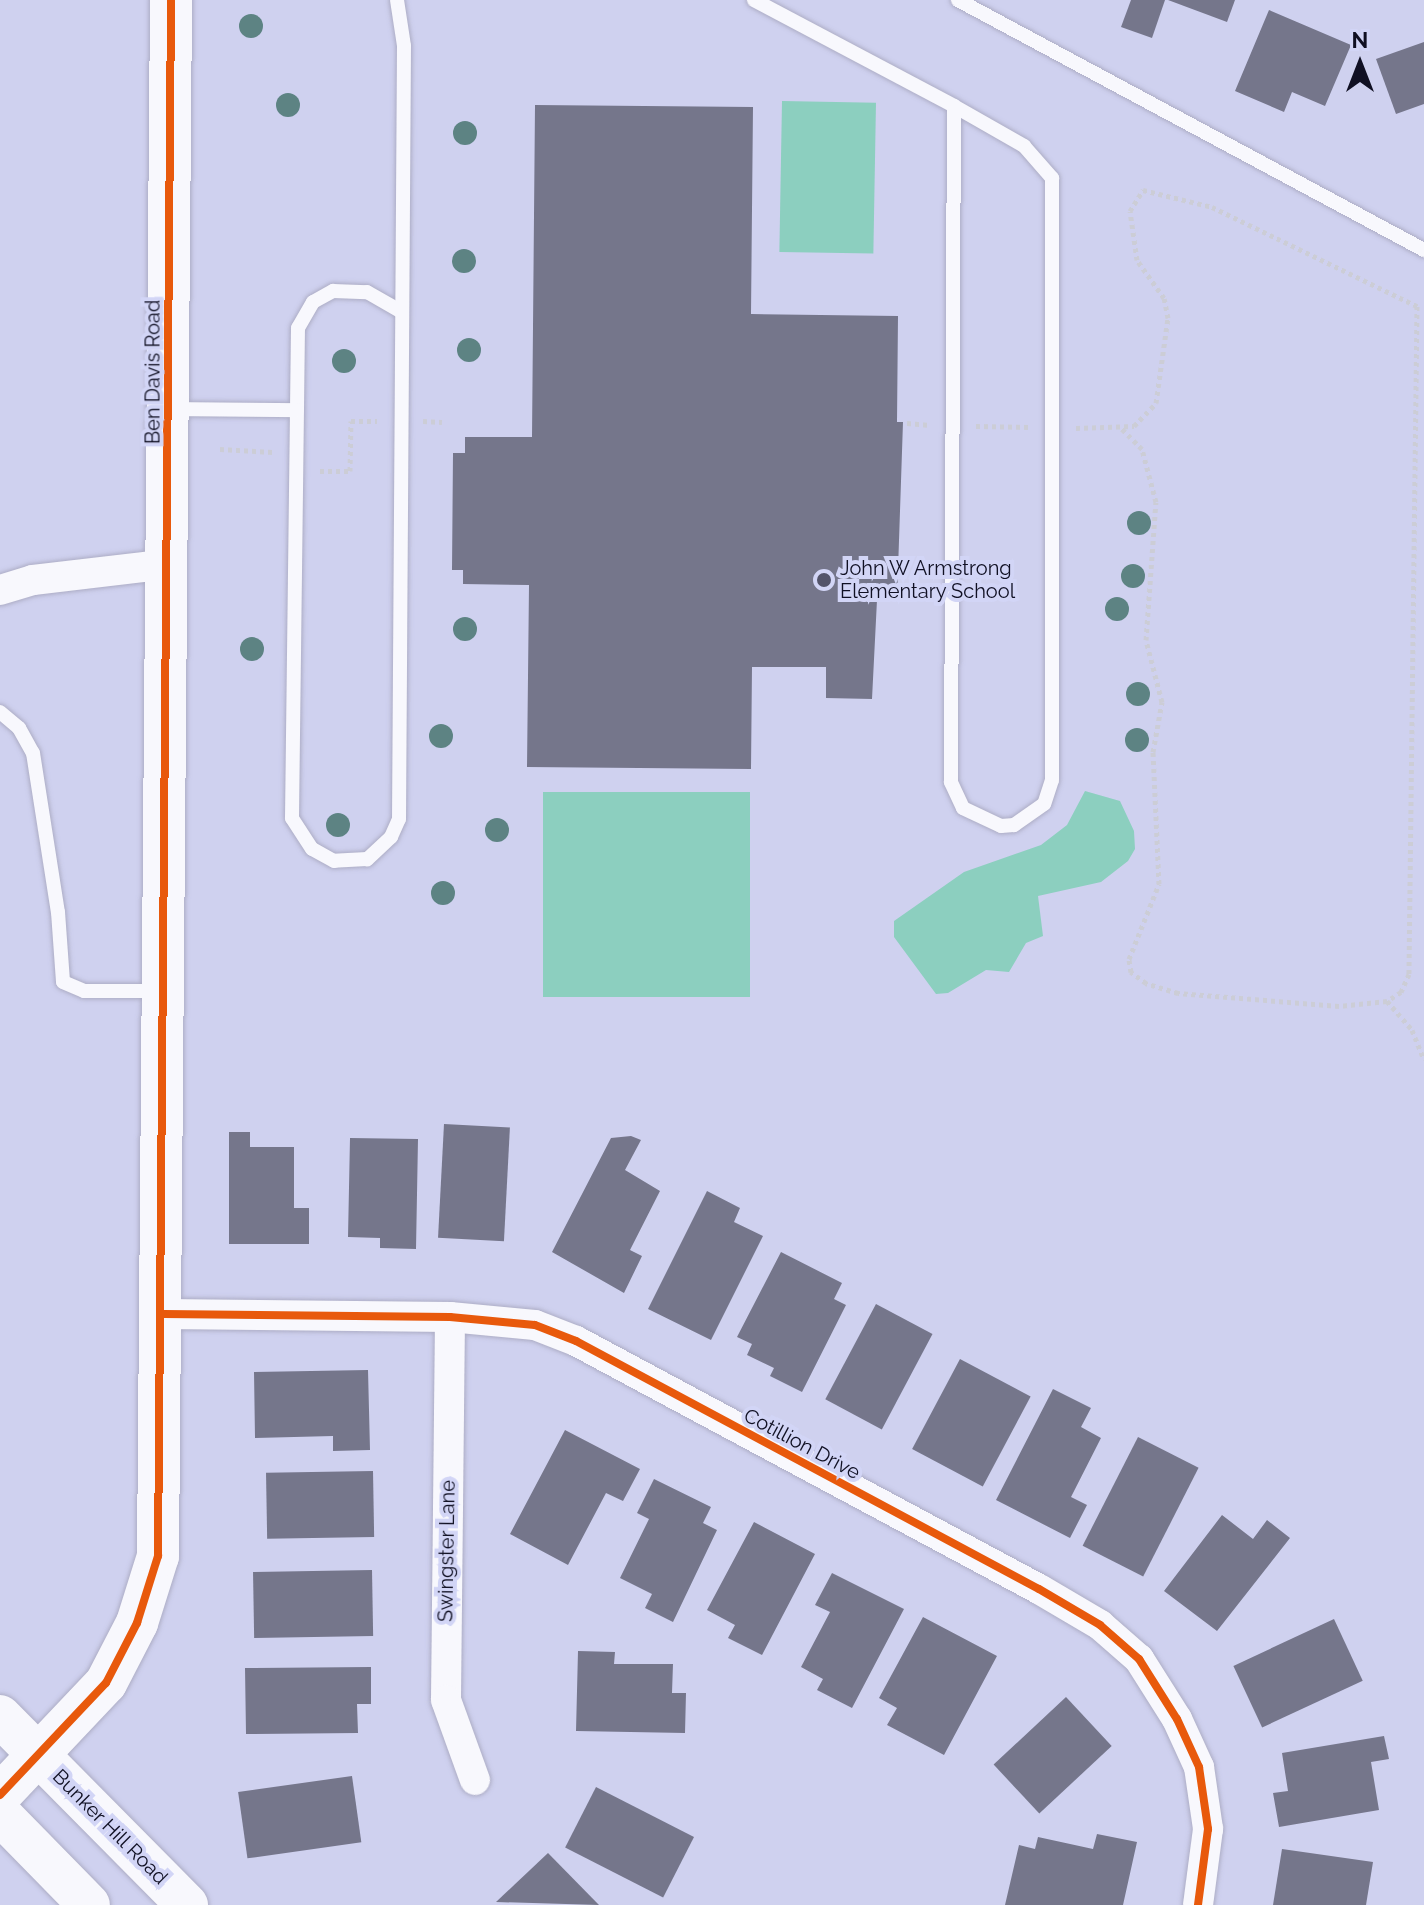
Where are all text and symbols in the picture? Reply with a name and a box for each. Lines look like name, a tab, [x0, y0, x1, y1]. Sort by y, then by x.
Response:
north arrow	[1320, 24, 1400, 104]
text: N	[1352, 27, 1368, 53]
street label: Ben Davis Road	[141, 300, 165, 444]
place label: John W Armstrong Elementary School	[840, 556, 1016, 603]
marker: John W Armstrong Elementary School	[815, 571, 833, 589]
street label: Cotillion Drive	[740, 1403, 864, 1485]
street label: Swingster Lane	[434, 1480, 460, 1622]
street label: Bunker Hill Road	[47, 1764, 173, 1890]

